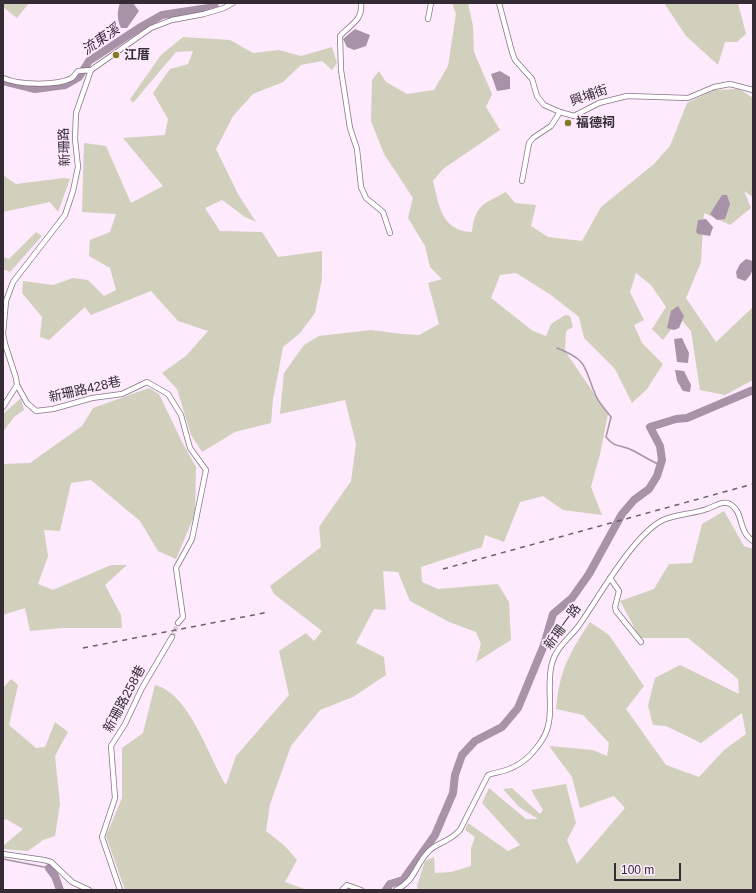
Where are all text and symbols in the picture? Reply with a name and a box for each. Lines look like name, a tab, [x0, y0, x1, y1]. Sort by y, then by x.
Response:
water label: 流東溪	[79, 21, 123, 59]
place label: 江厝	[124, 47, 150, 63]
marker: 江厝	[111, 50, 121, 60]
street label: 興埔街	[568, 82, 610, 110]
place label: 福德祠	[576, 115, 615, 131]
marker: 福德祠	[563, 118, 573, 128]
street label: 新珊路	[57, 127, 73, 167]
street label: 新珊路428巷	[47, 374, 123, 406]
street label: 新珊一路	[541, 601, 585, 653]
street label: 新珊路258巷	[101, 663, 149, 735]
scale bar	[616, 855, 683, 881]
text: 100 m	[621, 863, 654, 877]

